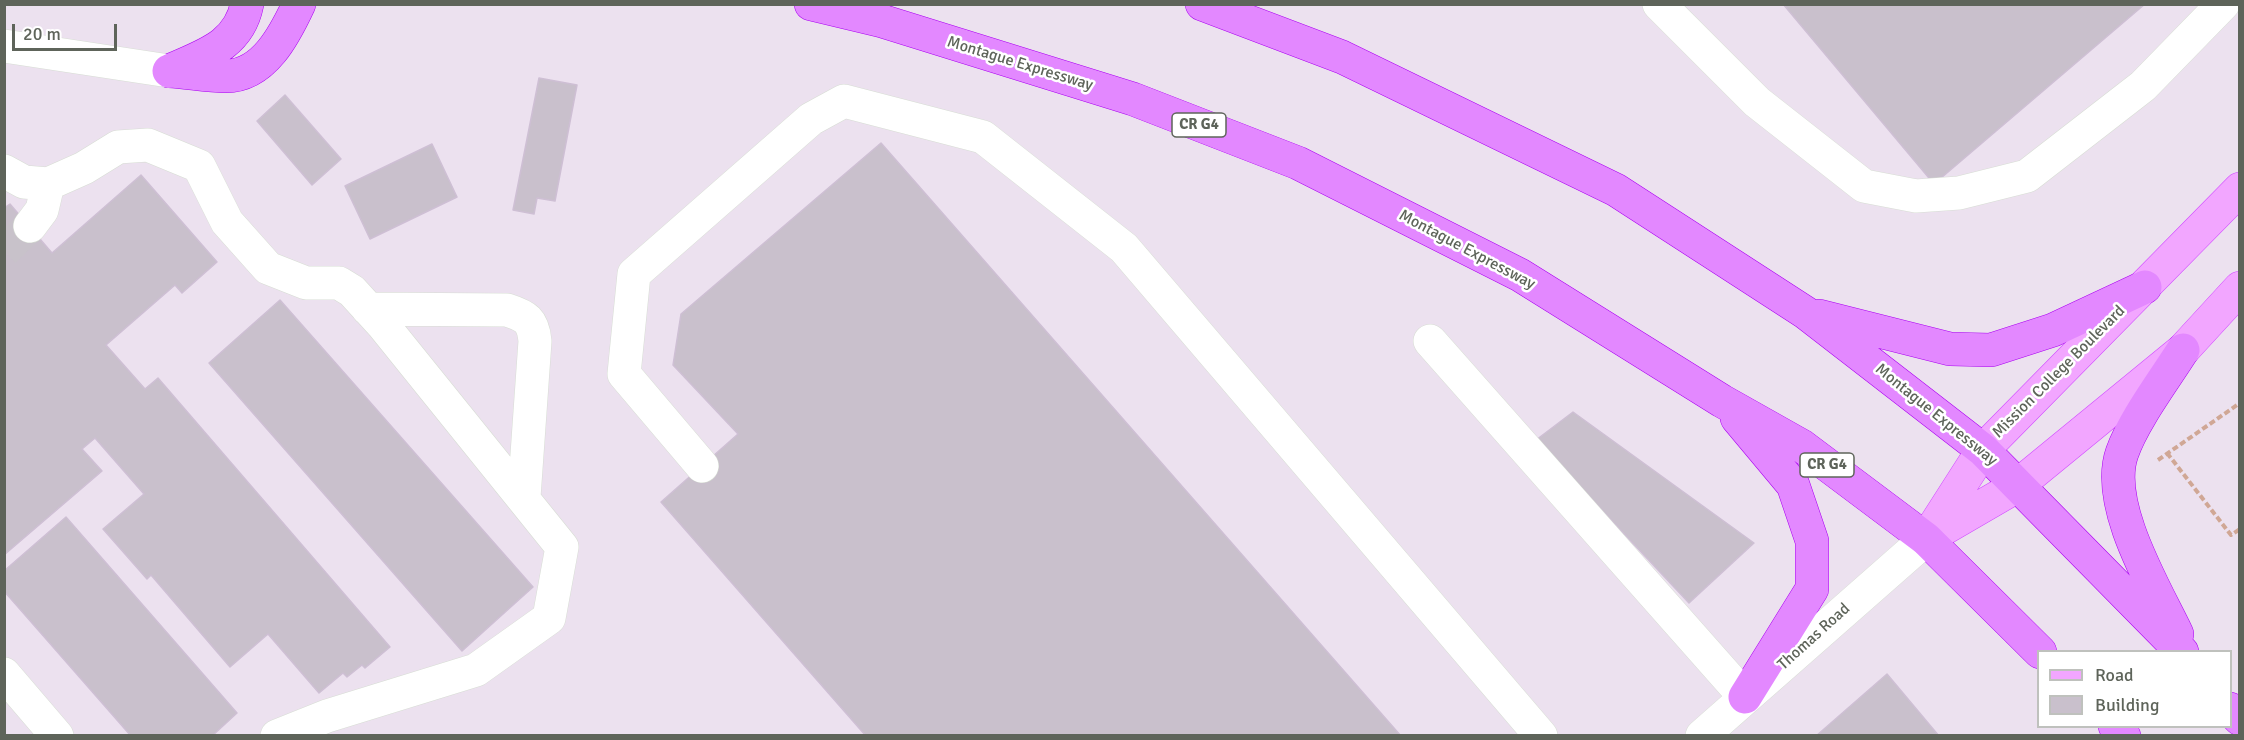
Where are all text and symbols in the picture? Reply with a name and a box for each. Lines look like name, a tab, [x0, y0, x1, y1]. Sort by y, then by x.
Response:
scale bar	[15, 12, 120, 50]
text: 20 m	[23, 23, 61, 45]
street label: Montague Expressway	[945, 33, 1095, 95]
road number: CR G4	[1172, 113, 1226, 137]
street label: Montague Expressway	[1396, 206, 1538, 294]
street label: Mission College Boulevard	[1989, 302, 2129, 442]
street label: Montague Expressway	[1871, 360, 2001, 470]
road number: CR G4	[1800, 453, 1854, 477]
street label: Thomas Road	[1774, 600, 1854, 674]
legend	[2037, 650, 2232, 728]
text: Road	[2095, 664, 2134, 686]
text: Building	[2095, 694, 2159, 716]

